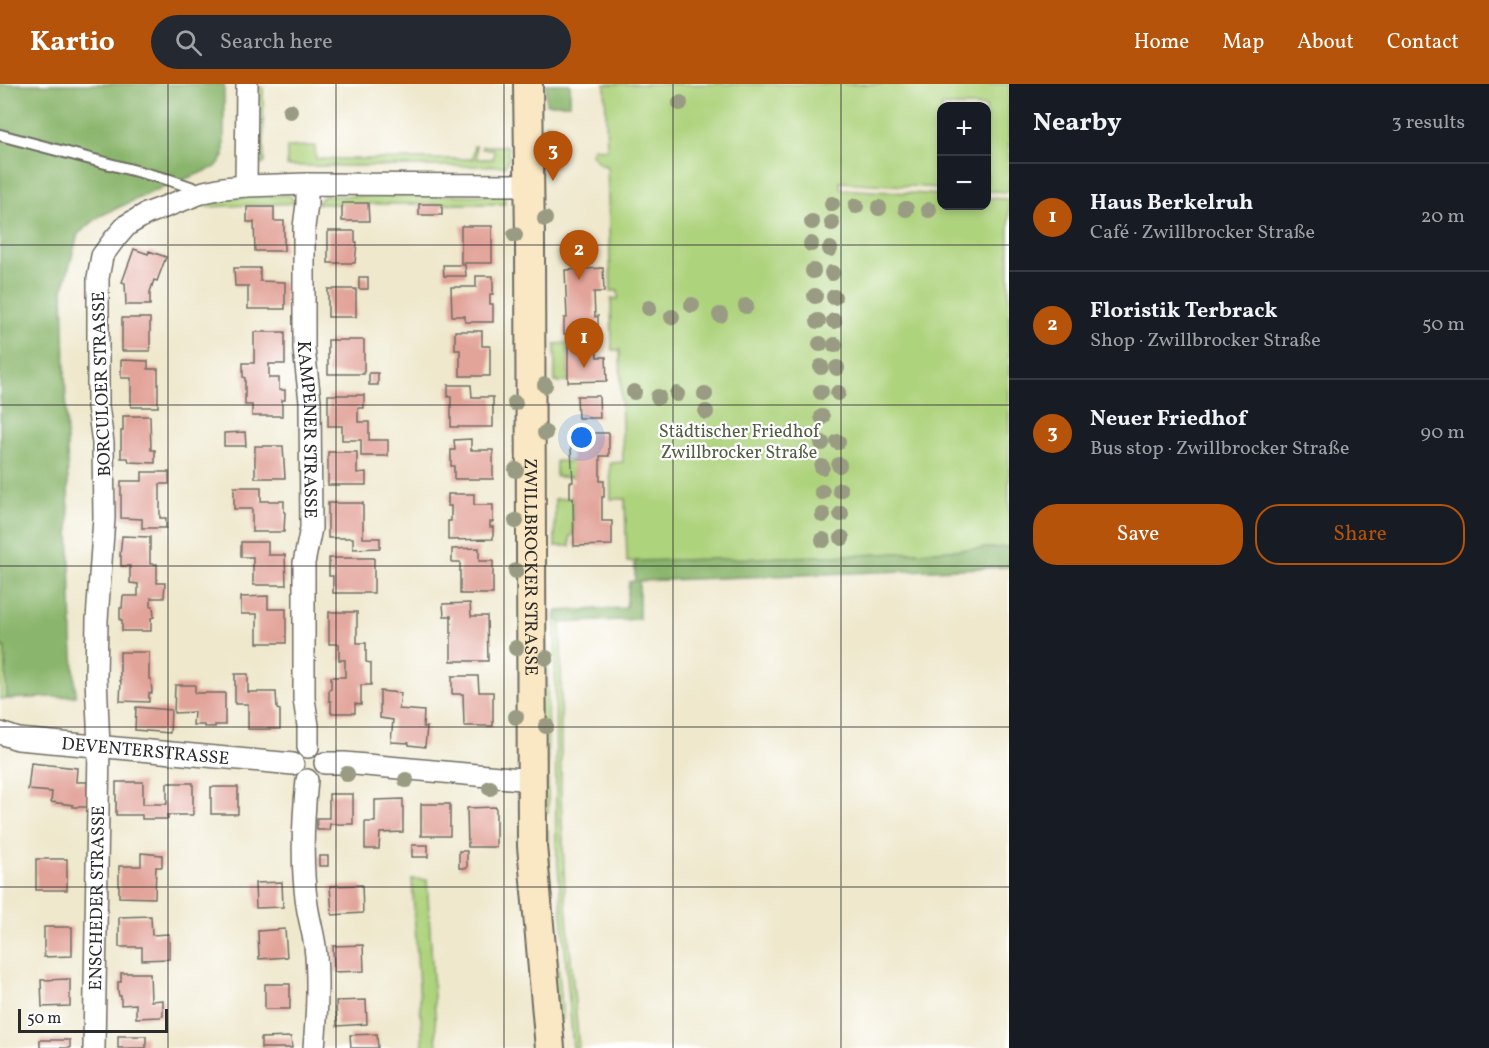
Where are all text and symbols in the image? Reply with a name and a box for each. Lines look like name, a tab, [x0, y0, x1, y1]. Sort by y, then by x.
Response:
search box	[151, 15, 571, 69]
text: Kartio	[30, 23, 115, 62]
icon: search	[172, 26, 205, 59]
text: Search here	[220, 27, 333, 58]
text: Home	[1134, 28, 1189, 57]
text: Map	[1222, 28, 1264, 57]
text: About	[1297, 28, 1354, 57]
text: Contact	[1387, 28, 1459, 57]
map controls	[937, 102, 991, 210]
button: +	[937, 102, 991, 156]
text: Nearby	[1033, 105, 1122, 141]
text: 3 results	[1391, 109, 1465, 137]
pin: 3	[534, 132, 572, 181]
button: −	[937, 156, 991, 210]
text: Haus Berkelruh	[1090, 188, 1253, 219]
text: 1	[1048, 203, 1057, 231]
text: 20 m	[1421, 203, 1465, 231]
text: Café · Zwillbrocker Straße	[1090, 219, 1315, 247]
pin: 2	[560, 230, 598, 280]
street label: BORCULOER STRASSE	[87, 291, 118, 477]
text: Floristik Terbrack	[1090, 296, 1278, 327]
text: 2	[1047, 311, 1058, 339]
text: 50 m	[1422, 311, 1465, 339]
pin: 1	[564, 318, 604, 368]
text: Shop · Zwillbrocker Straße	[1090, 327, 1321, 355]
street label: KAMPENER STRASSE	[290, 341, 322, 519]
text: Neuer Friedhof	[1090, 404, 1247, 435]
text: 3	[1047, 419, 1058, 447]
text: 90 m	[1421, 419, 1465, 447]
park label: Städtischer Friedhof Zwillbrocker Straße	[659, 420, 821, 466]
your location	[567, 423, 596, 452]
text: Bus stop · Zwillbrocker Straße	[1090, 435, 1349, 463]
street label: ZWILLBROCKER STRASSE	[517, 458, 542, 676]
button: Save	[1033, 504, 1243, 565]
button: Share	[1255, 504, 1465, 565]
street label: DEVENTERSTRASSE	[60, 732, 230, 772]
street label: ENSCHEDER STRASSE	[84, 805, 112, 991]
scale bar	[18, 1006, 168, 1034]
text: 50 m	[27, 1008, 61, 1030]

